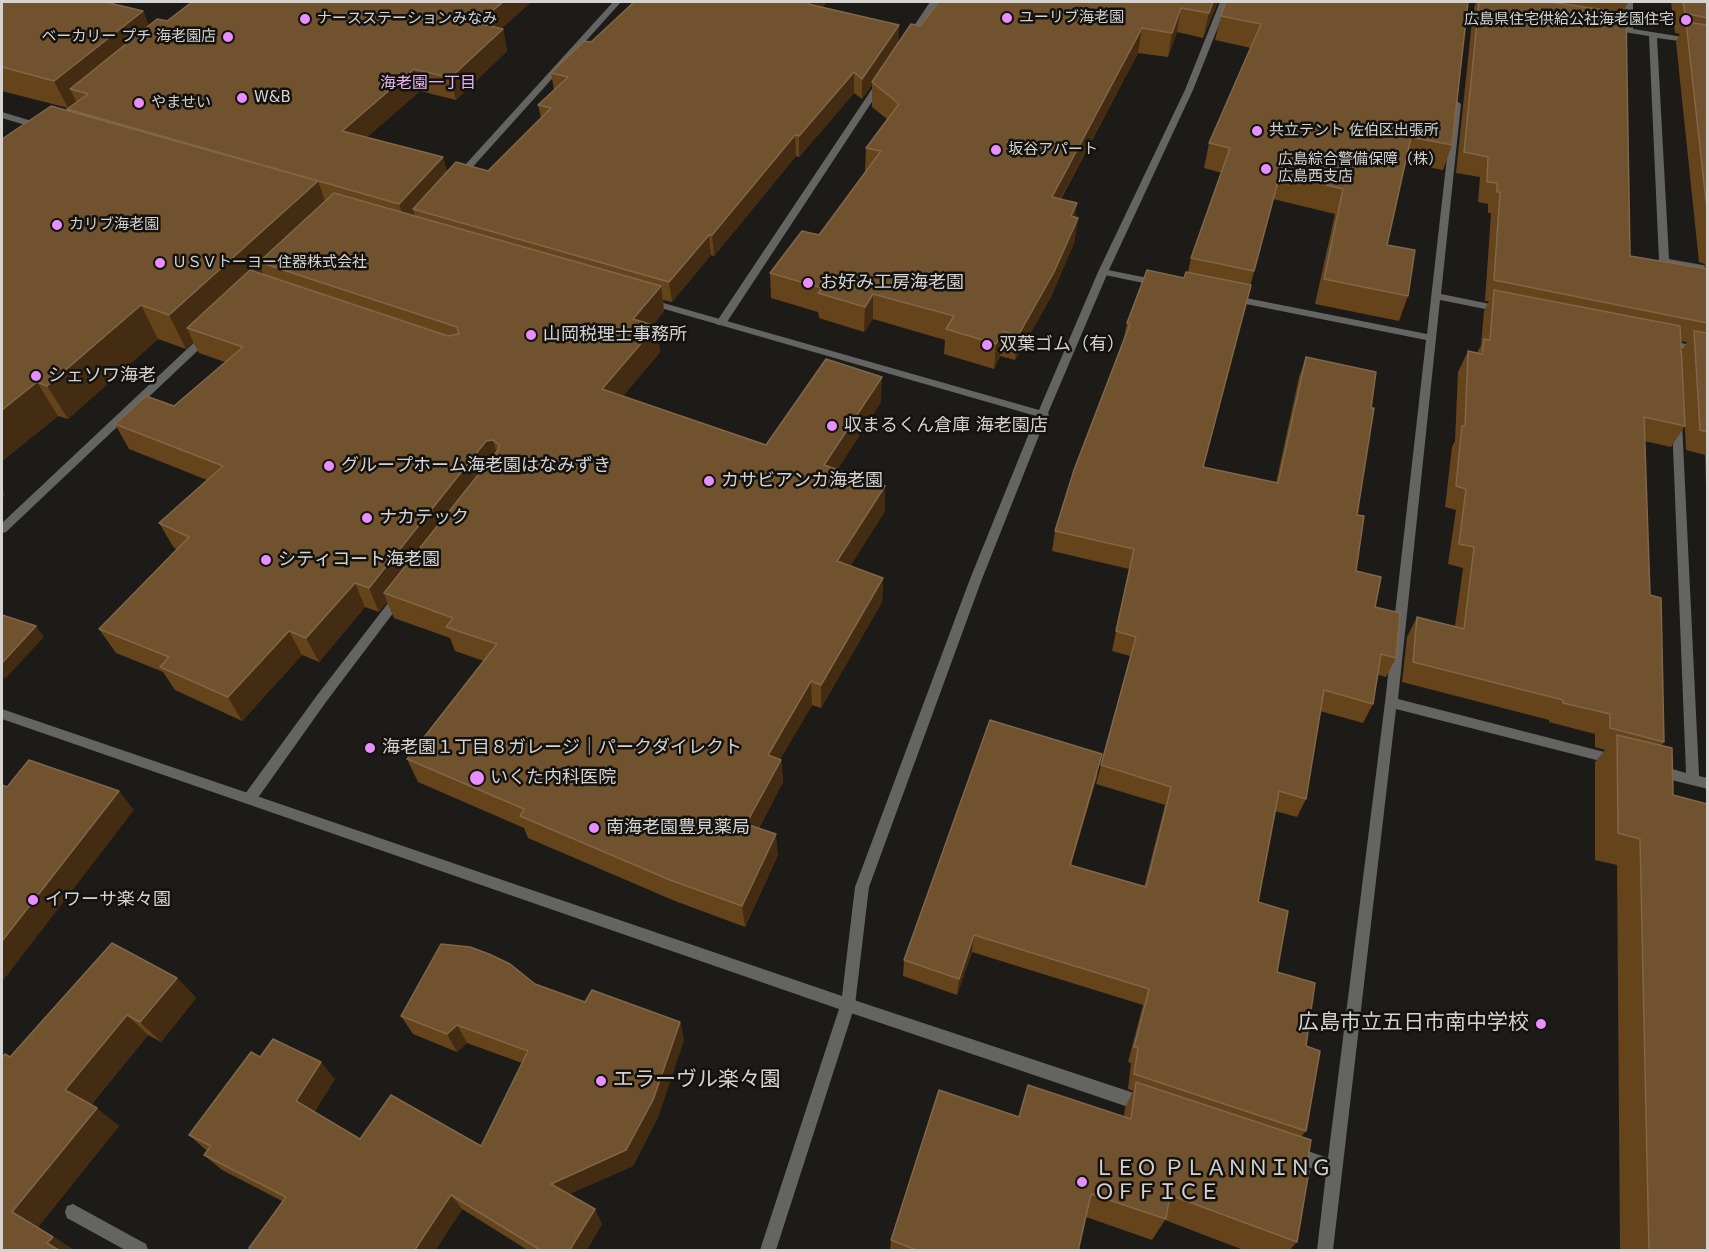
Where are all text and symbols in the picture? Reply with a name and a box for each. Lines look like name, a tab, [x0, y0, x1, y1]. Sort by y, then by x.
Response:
place label: ユーリブ海老園	[1019, 9, 1124, 27]
place label: ナースステーションみなみ	[317, 10, 497, 28]
marker: ユーリブ海老園	[1000, 11, 1014, 25]
place label: 広島県住宅供給公社海老園住宅	[1464, 11, 1674, 29]
marker: ナースステーションみなみ	[298, 12, 312, 26]
marker: 広島県住宅供給公社海老園住宅	[1679, 13, 1693, 27]
place label: ベーカリー プチ 海老園店	[41, 28, 216, 46]
marker: ベーカリー プチ 海老園店	[221, 30, 235, 44]
district label: 海老園一丁目	[380, 74, 476, 94]
place label: W&B	[254, 89, 291, 107]
marker: W&B	[235, 91, 249, 105]
place label: やませい	[151, 94, 211, 112]
marker: やませい	[132, 96, 146, 110]
place label: 共立テント 佐伯区出張所	[1269, 122, 1439, 140]
marker: 共立テント 佐伯区出張所	[1250, 124, 1264, 138]
place label: 坂谷アパート	[1008, 141, 1098, 159]
marker: 坂谷アパート	[989, 143, 1003, 157]
place label: 広島綜合警備保障（株） 広島西支店	[1278, 151, 1443, 186]
marker: 広島綜合警備保障（株） 広島西支店	[1259, 162, 1273, 176]
place label: カリブ海老園	[69, 216, 159, 234]
marker: カリブ海老園	[50, 218, 64, 232]
place label: ＵＳＶトーヨー住器株式会社	[172, 254, 367, 272]
marker: ＵＳＶトーヨー住器株式会社	[153, 256, 167, 270]
place label: お好み工房海老園	[820, 272, 964, 294]
marker: お好み工房海老園	[801, 276, 815, 290]
place label: 山岡税理士事務所	[543, 324, 687, 346]
marker: 山岡税理士事務所	[524, 328, 538, 342]
place label: 双葉ゴム（有）	[999, 334, 1125, 356]
marker: 双葉ゴム（有）	[980, 338, 994, 352]
place label: シェソワ海老	[48, 365, 156, 387]
marker: シェソワ海老	[29, 369, 43, 383]
place label: 収まるくん倉庫 海老園店	[844, 415, 1048, 437]
marker: 収まるくん倉庫 海老園店	[825, 419, 839, 433]
place label: グループホーム海老園はなみずき	[341, 455, 611, 477]
marker: グループホーム海老園はなみずき	[322, 459, 336, 473]
place label: カサビアンカ海老園	[721, 470, 883, 492]
marker: カサビアンカ海老園	[702, 474, 716, 488]
place label: ナカテック	[379, 507, 469, 529]
marker: ナカテック	[360, 511, 374, 525]
place label: シティコート海老園	[278, 549, 440, 571]
marker: シティコート海老園	[259, 553, 273, 567]
place label: 海老園１丁目８ガレージ｜パークダイレクト	[382, 737, 742, 759]
marker: 海老園１丁目８ガレージ｜パークダイレクト	[363, 741, 377, 755]
place label: いくた内科医院	[490, 767, 616, 789]
marker: いくた内科医院	[468, 769, 486, 787]
place label: 南海老園豊見薬局	[606, 817, 750, 839]
marker: 南海老園豊見薬局	[587, 821, 601, 835]
place label: イワーサ楽々園	[45, 889, 171, 911]
marker: イワーサ楽々園	[26, 893, 40, 907]
place label: 広島市立五日市南中学校	[1298, 1011, 1529, 1037]
marker: 広島市立五日市南中学校	[1534, 1017, 1548, 1031]
place label: エラーヴル楽々園	[613, 1068, 781, 1094]
marker: エラーヴル楽々園	[594, 1074, 608, 1088]
place label: ＬＥＯ ＰＬＡＮＮＩＮＧ ＯＦＦＩＣＥ	[1094, 1157, 1332, 1207]
marker: ＬＥＯ ＰＬＡＮＮＩＮＧ ＯＦＦＩＣＥ	[1075, 1175, 1089, 1189]

